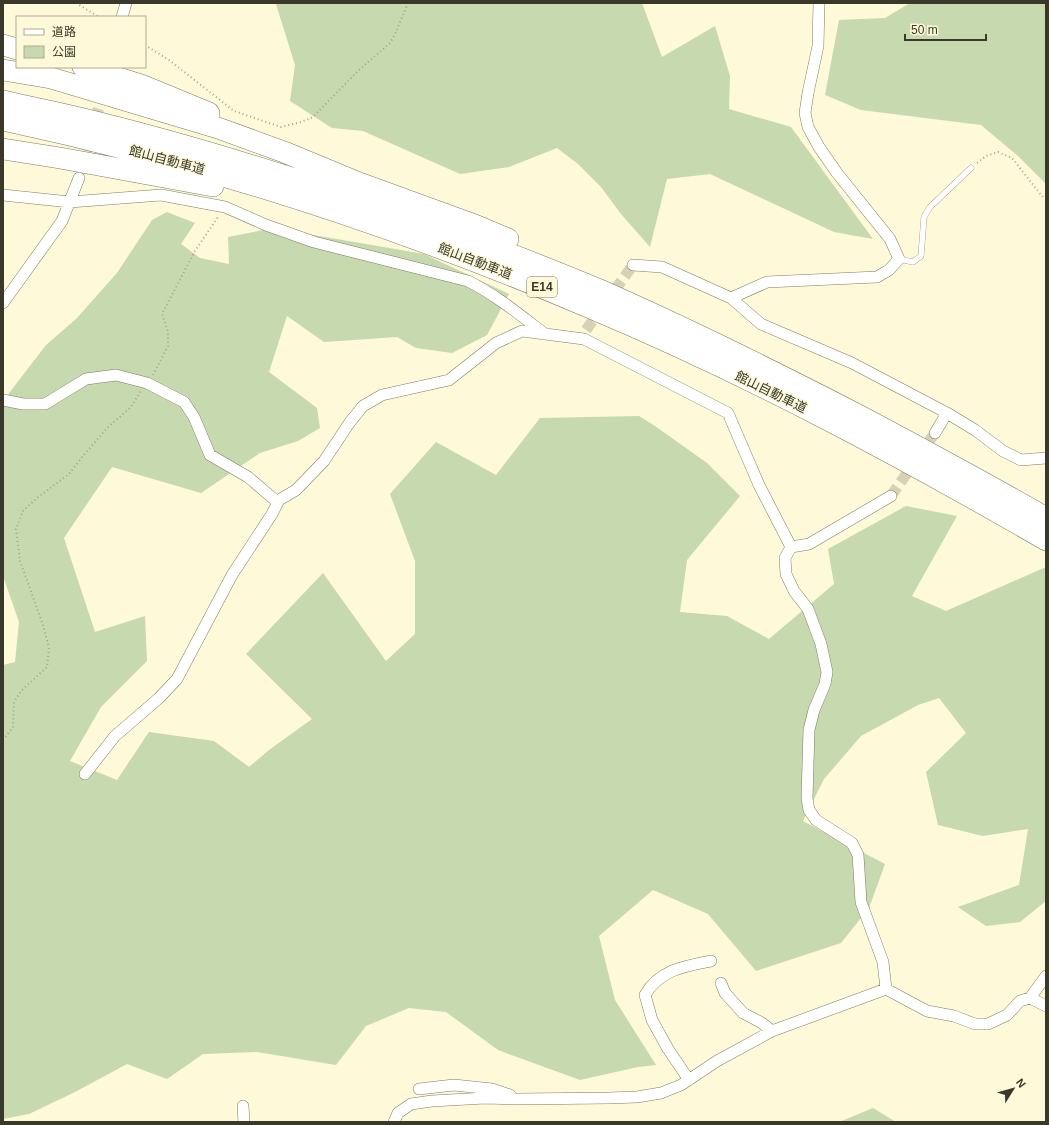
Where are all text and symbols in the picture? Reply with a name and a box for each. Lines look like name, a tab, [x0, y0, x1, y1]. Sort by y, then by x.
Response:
legend	[16, 16, 146, 68]
scale bar	[905, 16, 986, 42]
text: 50 m	[911, 23, 938, 37]
text: 道路	[52, 25, 76, 39]
text: 公園	[52, 45, 76, 59]
street label: 館山自動車道	[127, 143, 207, 177]
street label: 館山自動車道	[436, 240, 514, 282]
road number: E14	[527, 277, 557, 297]
street label: 館山自動車道	[733, 368, 809, 416]
north arrow	[993, 1069, 1033, 1109]
text: N	[1014, 1076, 1028, 1090]

